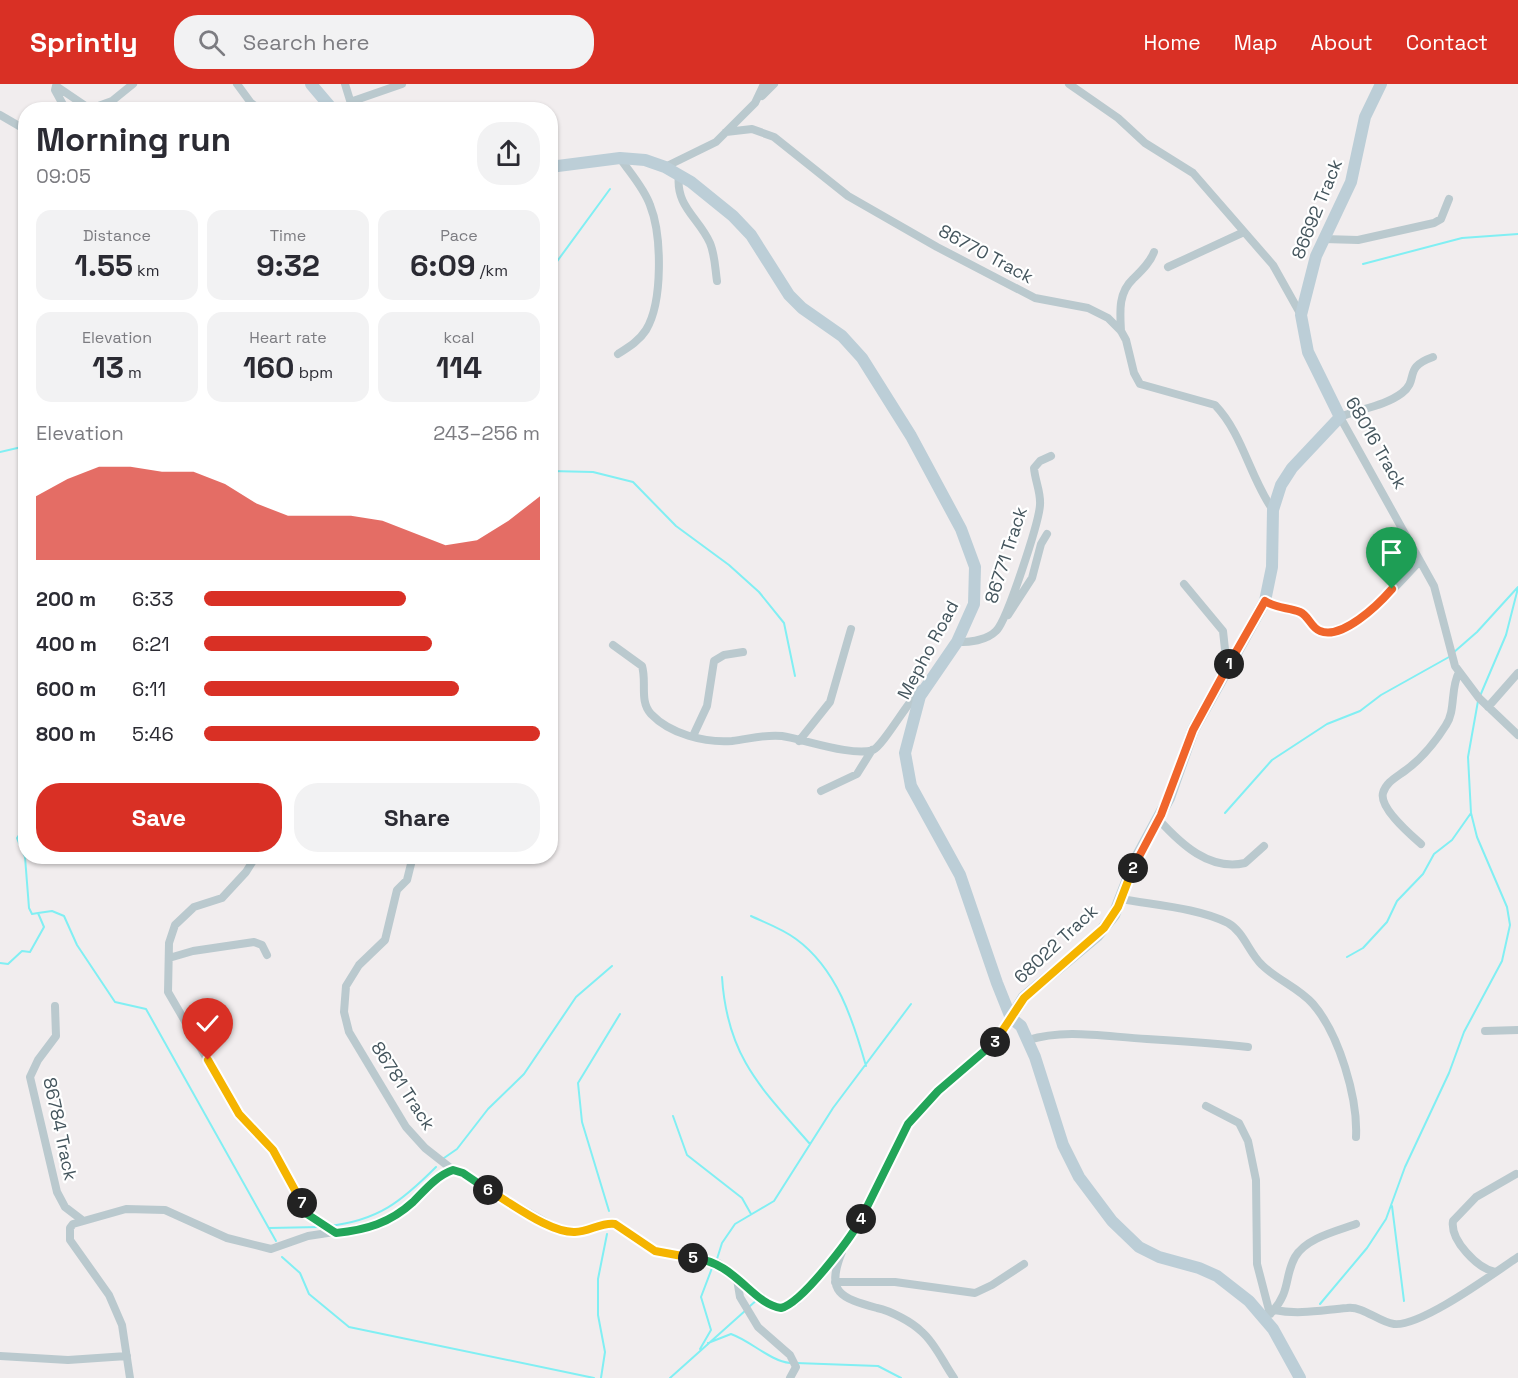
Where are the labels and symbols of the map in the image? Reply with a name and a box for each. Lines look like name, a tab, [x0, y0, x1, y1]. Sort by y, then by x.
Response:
street label: 86692 Track	[1286, 155, 1347, 262]
street label: 86770 Track	[935, 219, 1038, 288]
street label: 68016 Track	[1341, 393, 1412, 493]
street label: 86771 Track	[979, 503, 1032, 606]
pin	[1366, 527, 1417, 589]
street label: Mepho Road	[892, 596, 963, 703]
pin: 1	[1214, 649, 1244, 679]
pin: 2	[1118, 853, 1148, 883]
street label: 68022 Track	[1009, 899, 1102, 988]
pin	[182, 998, 233, 1060]
pin: 3	[980, 1027, 1010, 1057]
street label: 86781 Track	[366, 1037, 441, 1135]
street label: 86784 Track	[38, 1075, 83, 1183]
pin: 6	[473, 1175, 503, 1205]
pin: 7	[287, 1188, 317, 1218]
pin: 4	[846, 1204, 876, 1234]
pin: 5	[678, 1243, 708, 1273]

